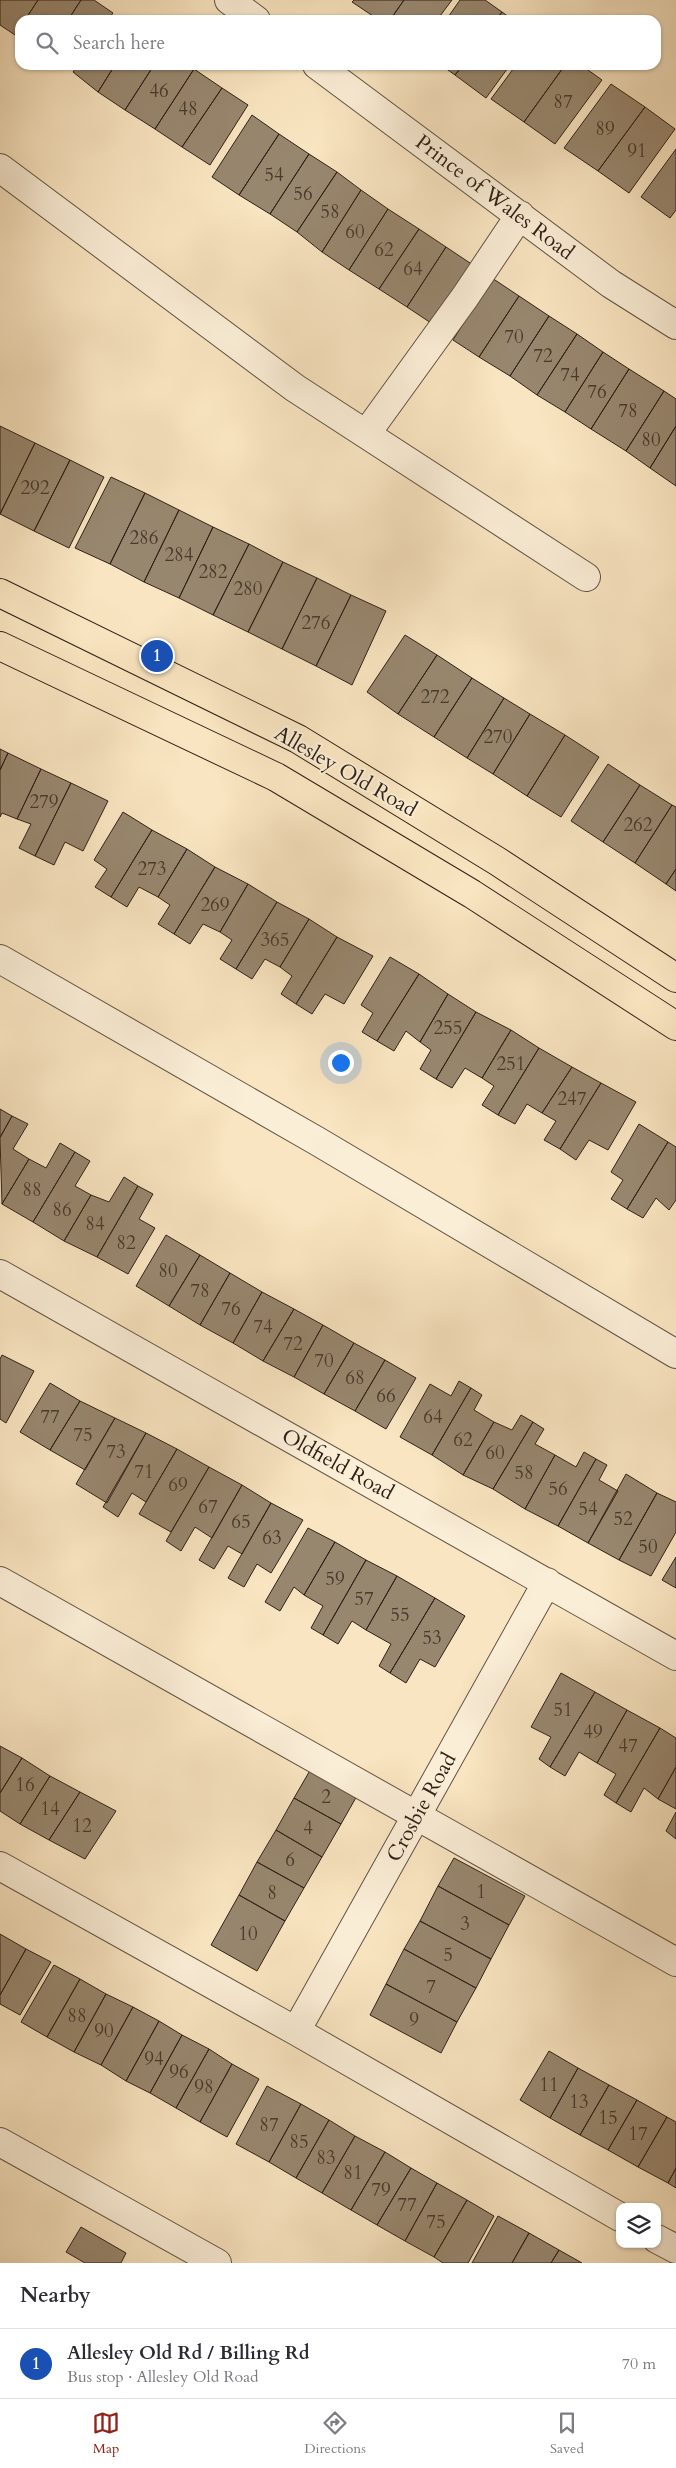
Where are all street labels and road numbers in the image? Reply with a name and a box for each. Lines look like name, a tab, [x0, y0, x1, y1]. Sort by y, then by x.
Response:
street label: Prince of Wales Road	[409, 128, 580, 267]
street label: Allesley Old Road	[269, 719, 422, 824]
street label: Oldfield Road	[276, 1422, 399, 1507]
street label: Crosbie Road	[380, 1747, 463, 1867]

